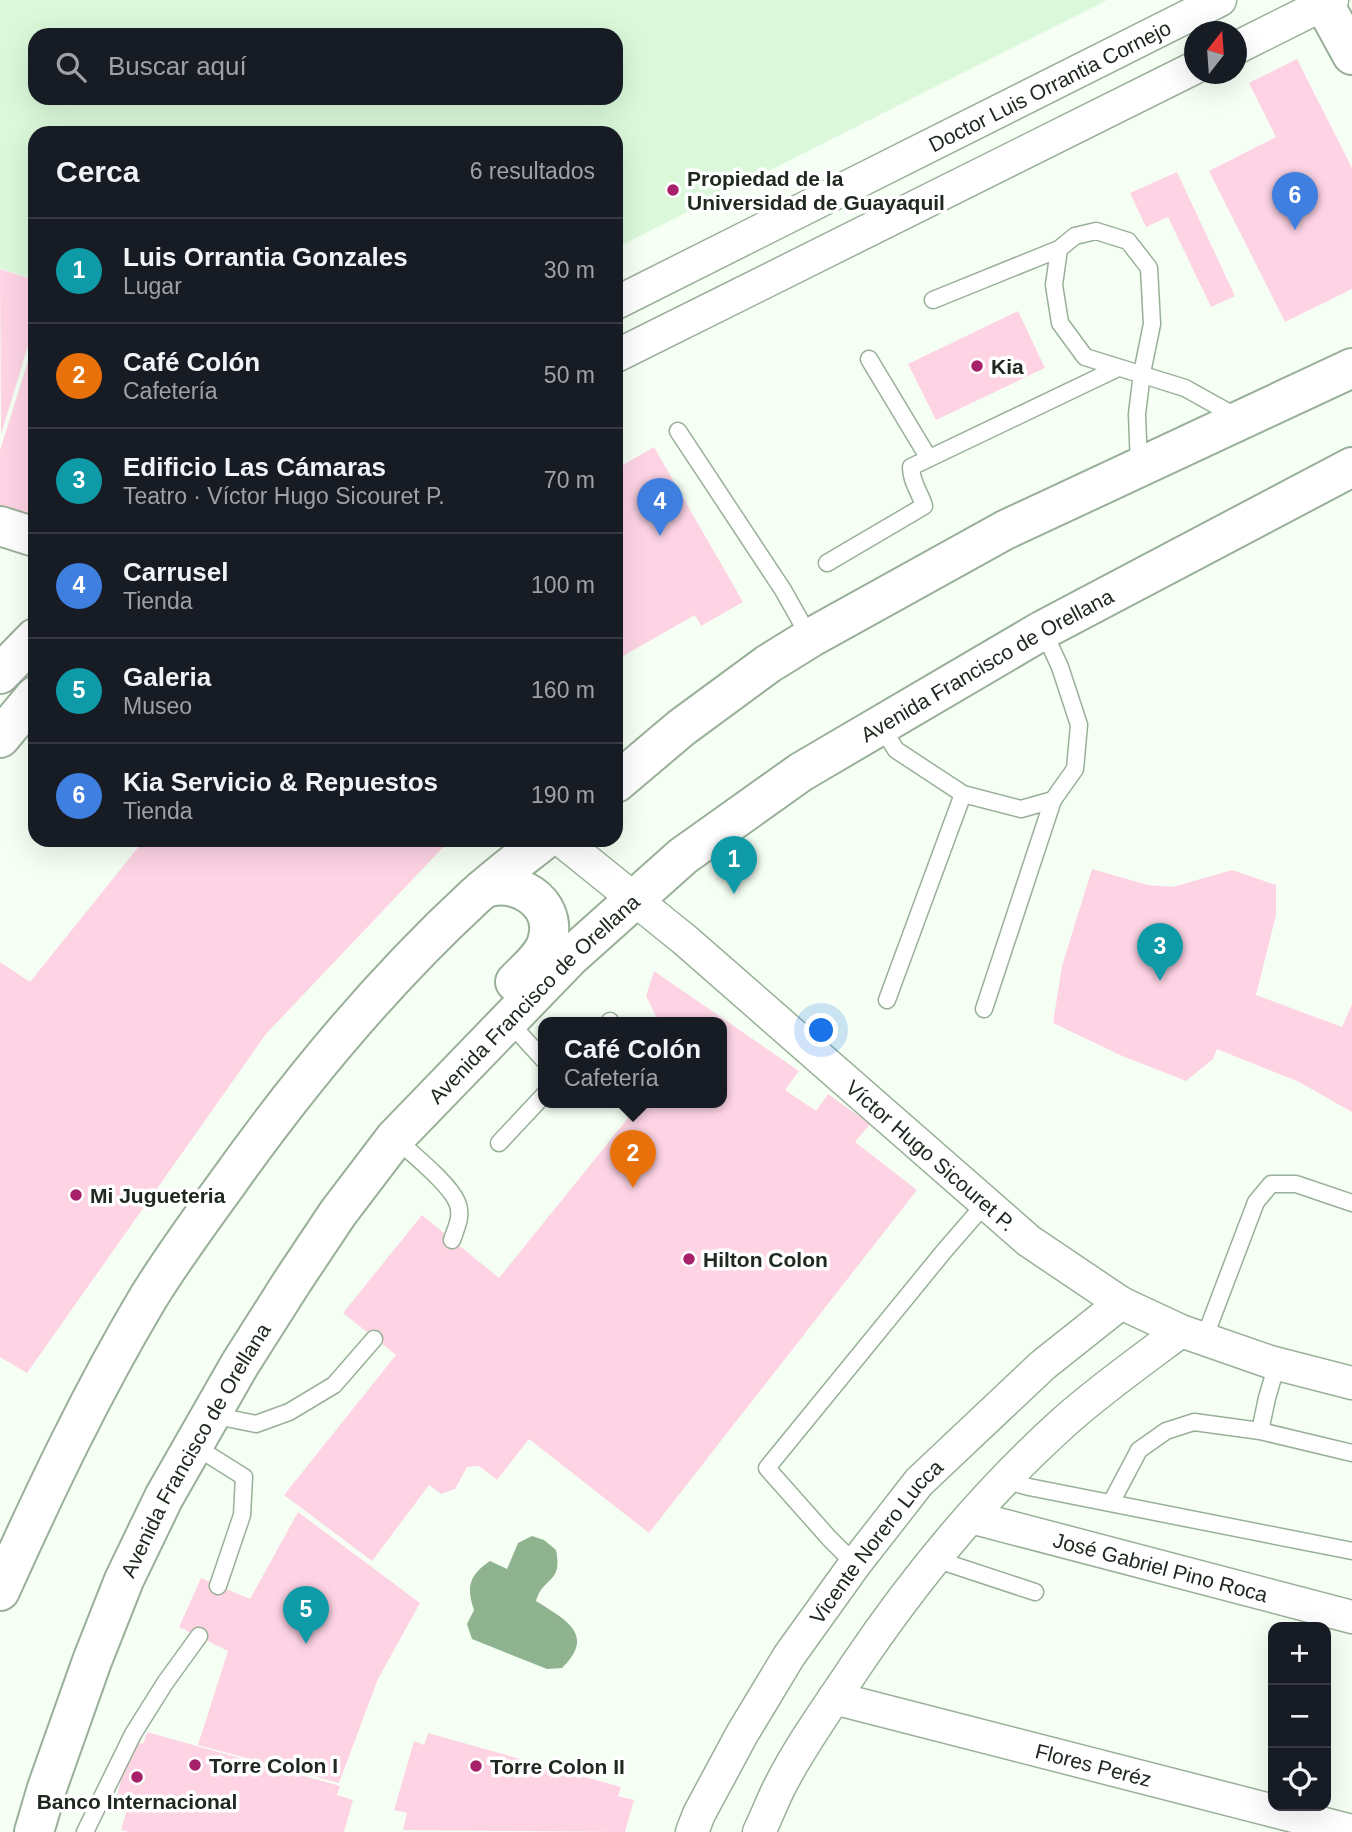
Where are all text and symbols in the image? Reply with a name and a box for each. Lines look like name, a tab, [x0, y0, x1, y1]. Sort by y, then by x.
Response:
street label: Doctor Luis Orrantia Cornejo	[925, 15, 1174, 156]
north arrow	[1184, 21, 1247, 84]
search box	[28, 28, 623, 105]
icon: search	[52, 48, 90, 86]
text: Buscar aquí	[108, 51, 247, 81]
text: Cerca	[56, 155, 139, 188]
text: 6 resultados	[470, 158, 595, 184]
place label: Propiedad de la Universidad de Guayaquil	[687, 167, 945, 214]
pin: 6	[1272, 172, 1318, 230]
marker: Propiedad de la Universidad de Guayaquil	[665, 182, 681, 198]
text: Luis Orrantia Gonzales	[123, 242, 408, 272]
text: 1	[73, 257, 85, 283]
text: 30 m	[544, 257, 595, 283]
text: Lugar	[123, 273, 182, 299]
text: Café Colón	[123, 347, 260, 377]
place label: Kia	[991, 355, 1024, 378]
marker: Kia	[969, 358, 985, 374]
text: 2	[73, 362, 85, 388]
text: 50 m	[544, 362, 595, 388]
text: Cafetería	[123, 378, 218, 404]
text: Edificio Las Cámaras	[123, 452, 386, 482]
text: 3	[73, 467, 85, 493]
text: 70 m	[544, 467, 595, 493]
pin: 4	[637, 478, 683, 536]
text: Teatro · Víctor Hugo Sicouret P.	[123, 483, 445, 509]
text: Carrusel	[123, 557, 229, 587]
text: 4	[73, 572, 85, 598]
text: 100 m	[531, 572, 595, 598]
street label: Avenida Francisco de Orellana	[856, 584, 1117, 746]
text: Tienda	[123, 588, 192, 614]
text: Galeria	[123, 662, 211, 692]
text: 5	[73, 677, 85, 703]
text: 160 m	[531, 677, 595, 703]
text: Museo	[123, 693, 192, 719]
text: Kia Servicio & Repuestos	[123, 767, 438, 797]
text: 6	[73, 782, 85, 808]
text: 190 m	[531, 782, 595, 808]
text: Tienda	[123, 798, 192, 824]
pin: 1	[711, 836, 757, 894]
street label: Avenida Francisco de Orellana	[424, 889, 644, 1108]
pin: 3	[1137, 923, 1183, 981]
your location	[804, 1013, 838, 1047]
popup	[538, 1017, 727, 1108]
text: Café Colón	[564, 1034, 701, 1064]
text: Cafetería	[564, 1065, 658, 1091]
street label: Víctor Hugo Sicouret P.	[842, 1075, 1020, 1235]
pin: 2	[610, 1130, 656, 1188]
place label: Mi Jugueteria	[90, 1184, 226, 1207]
marker: Mi Jugueteria	[68, 1187, 84, 1203]
place label: Hilton Colon	[703, 1248, 828, 1271]
marker: Hilton Colon	[681, 1251, 697, 1267]
street label: Avenida Francisco de Orellana	[116, 1318, 275, 1581]
street label: Vicente Norero Lucca	[805, 1455, 947, 1628]
street label: José Gabriel Pino Roca	[1051, 1528, 1271, 1606]
pin: 5	[283, 1586, 329, 1644]
map controls	[1268, 1622, 1331, 1811]
button: +	[1268, 1622, 1331, 1685]
button: −	[1268, 1685, 1331, 1748]
street label: Flores Peréz	[1033, 1739, 1154, 1791]
button: locate	[1268, 1748, 1331, 1811]
place label: Torre Colon I	[209, 1754, 338, 1777]
place label: Torre Colon II	[490, 1755, 625, 1778]
marker: Torre Colon I	[187, 1757, 203, 1773]
marker: Torre Colon II	[468, 1758, 484, 1774]
marker: Banco Internacional	[129, 1769, 145, 1785]
place label: Banco Internacional	[37, 1790, 237, 1813]

